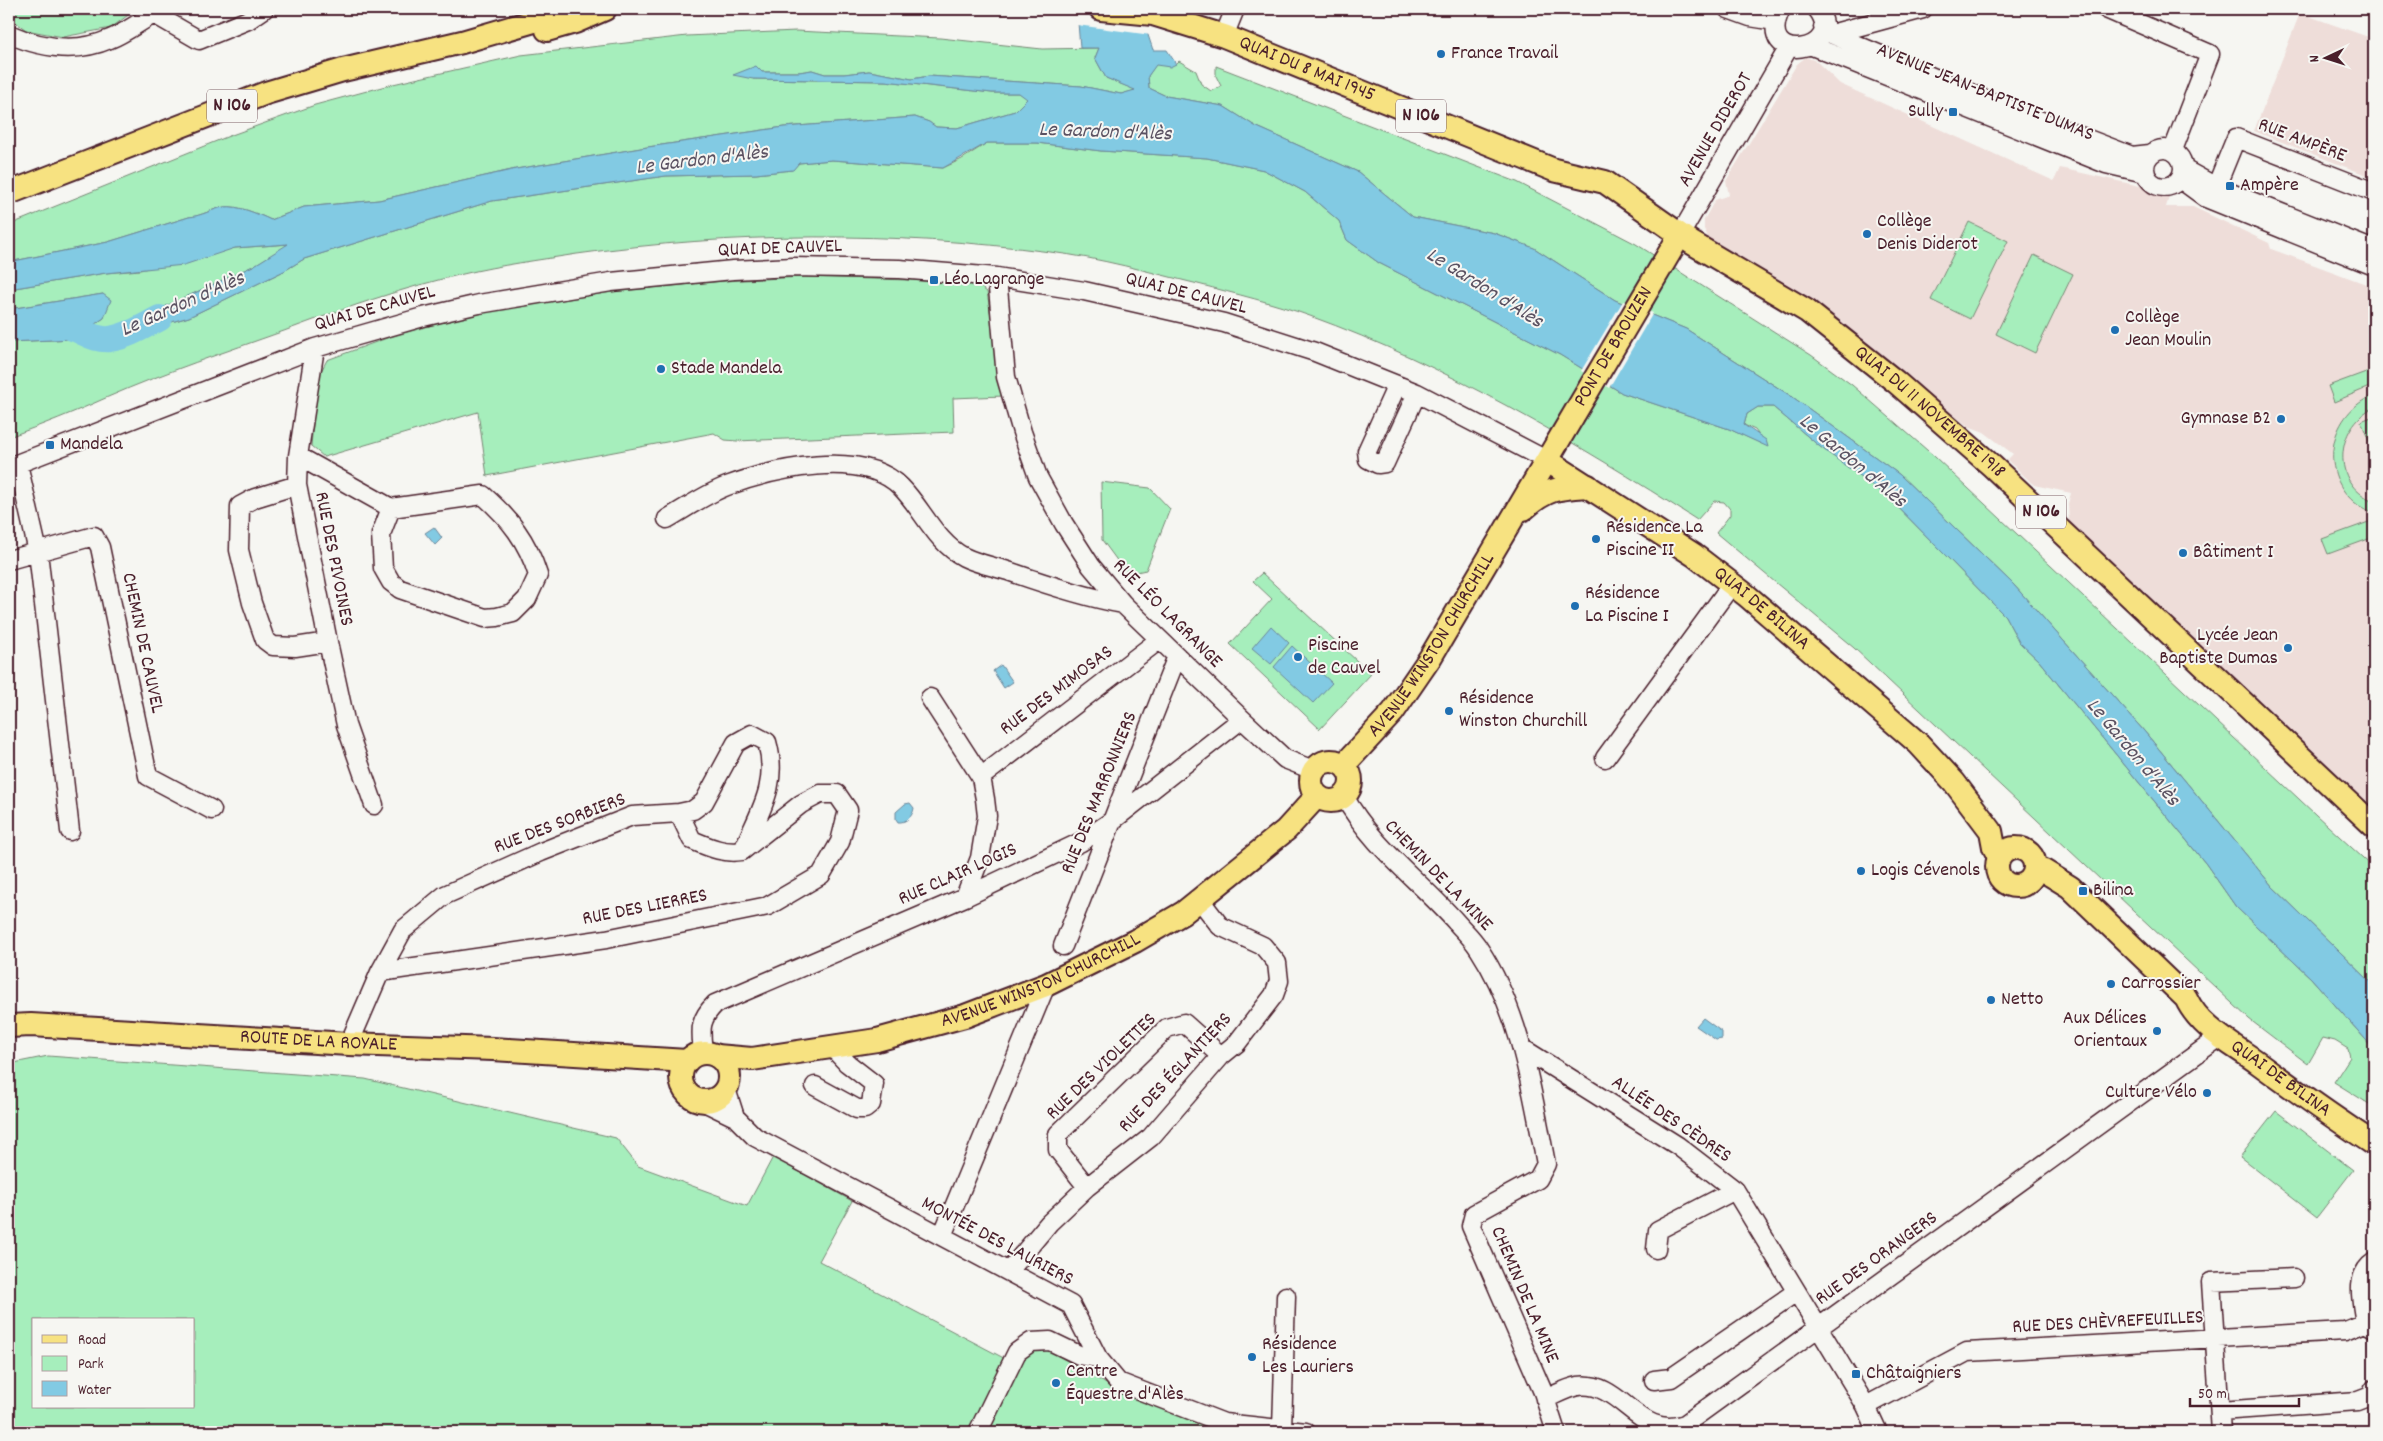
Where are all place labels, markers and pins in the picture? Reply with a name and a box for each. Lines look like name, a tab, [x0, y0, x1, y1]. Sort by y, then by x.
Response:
place label: France Travail	[1451, 40, 1559, 68]
marker: France Travail	[1435, 48, 1447, 60]
place label: Sully	[1908, 98, 1944, 126]
marker: Sully	[1947, 106, 1959, 118]
place label: Ampère	[2240, 172, 2299, 200]
marker: Ampère	[2224, 180, 2236, 192]
place label: Collège Denis Diderot	[1877, 208, 1978, 259]
marker: Collège Denis Diderot	[1861, 228, 1873, 240]
place label: Léo Lagrange	[944, 266, 1044, 294]
marker: Léo Lagrange	[928, 274, 940, 286]
place label: Collège Jean Moulin	[2125, 304, 2211, 355]
marker: Collège Jean Moulin	[2109, 324, 2121, 336]
place label: Stade Mandela	[671, 355, 783, 383]
marker: Stade Mandela	[655, 363, 667, 375]
place label: Gymnase B2	[2180, 405, 2271, 433]
marker: Gymnase B2	[2275, 413, 2287, 425]
place label: Mandela	[60, 431, 123, 459]
marker: Mandela	[44, 439, 56, 451]
place label: Résidence La Piscine II	[1606, 514, 1703, 565]
marker: Résidence La Piscine II	[1590, 533, 1602, 545]
place label: Bâtiment I	[2193, 539, 2273, 567]
marker: Bâtiment I	[2177, 547, 2189, 559]
place label: Résidence La Piscine I	[1585, 580, 1669, 631]
marker: Résidence La Piscine I	[1569, 600, 1581, 612]
place label: Lycée Jean Baptiste Dumas	[2159, 622, 2278, 673]
place label: Piscine de Cauvel	[1308, 632, 1381, 683]
marker: Lycée Jean Baptiste Dumas	[2282, 642, 2294, 654]
marker: Piscine de Cauvel	[1292, 651, 1304, 663]
place label: Résidence Winston Churchill	[1459, 685, 1588, 736]
marker: Résidence Winston Churchill	[1443, 705, 1455, 717]
place label: Logis Cévenols	[1871, 857, 1980, 885]
marker: Logis Cévenols	[1855, 865, 1867, 877]
place label: Bilina	[2093, 877, 2134, 905]
marker: Bilina	[2077, 885, 2089, 897]
place label: Carrossier	[2121, 970, 2201, 998]
marker: Carrossier	[2105, 978, 2117, 990]
place label: Netto	[2001, 986, 2043, 1014]
marker: Netto	[1985, 994, 1997, 1006]
place label: Aux Délices Orientaux	[2063, 1005, 2148, 1056]
marker: Aux Délices Orientaux	[2151, 1025, 2163, 1037]
place label: Culture Vélo	[2105, 1079, 2197, 1107]
marker: Culture Vélo	[2201, 1087, 2213, 1099]
place label: Résidence Les Lauriers	[1262, 1331, 1354, 1382]
marker: Résidence Les Lauriers	[1246, 1351, 1258, 1363]
place label: Centre Équestre d'Alès	[1066, 1358, 1184, 1409]
place label: Châtaigniers	[1866, 1360, 1962, 1388]
marker: Châtaigniers	[1850, 1368, 1862, 1380]
marker: Centre Équestre d'Alès	[1050, 1377, 1062, 1389]

